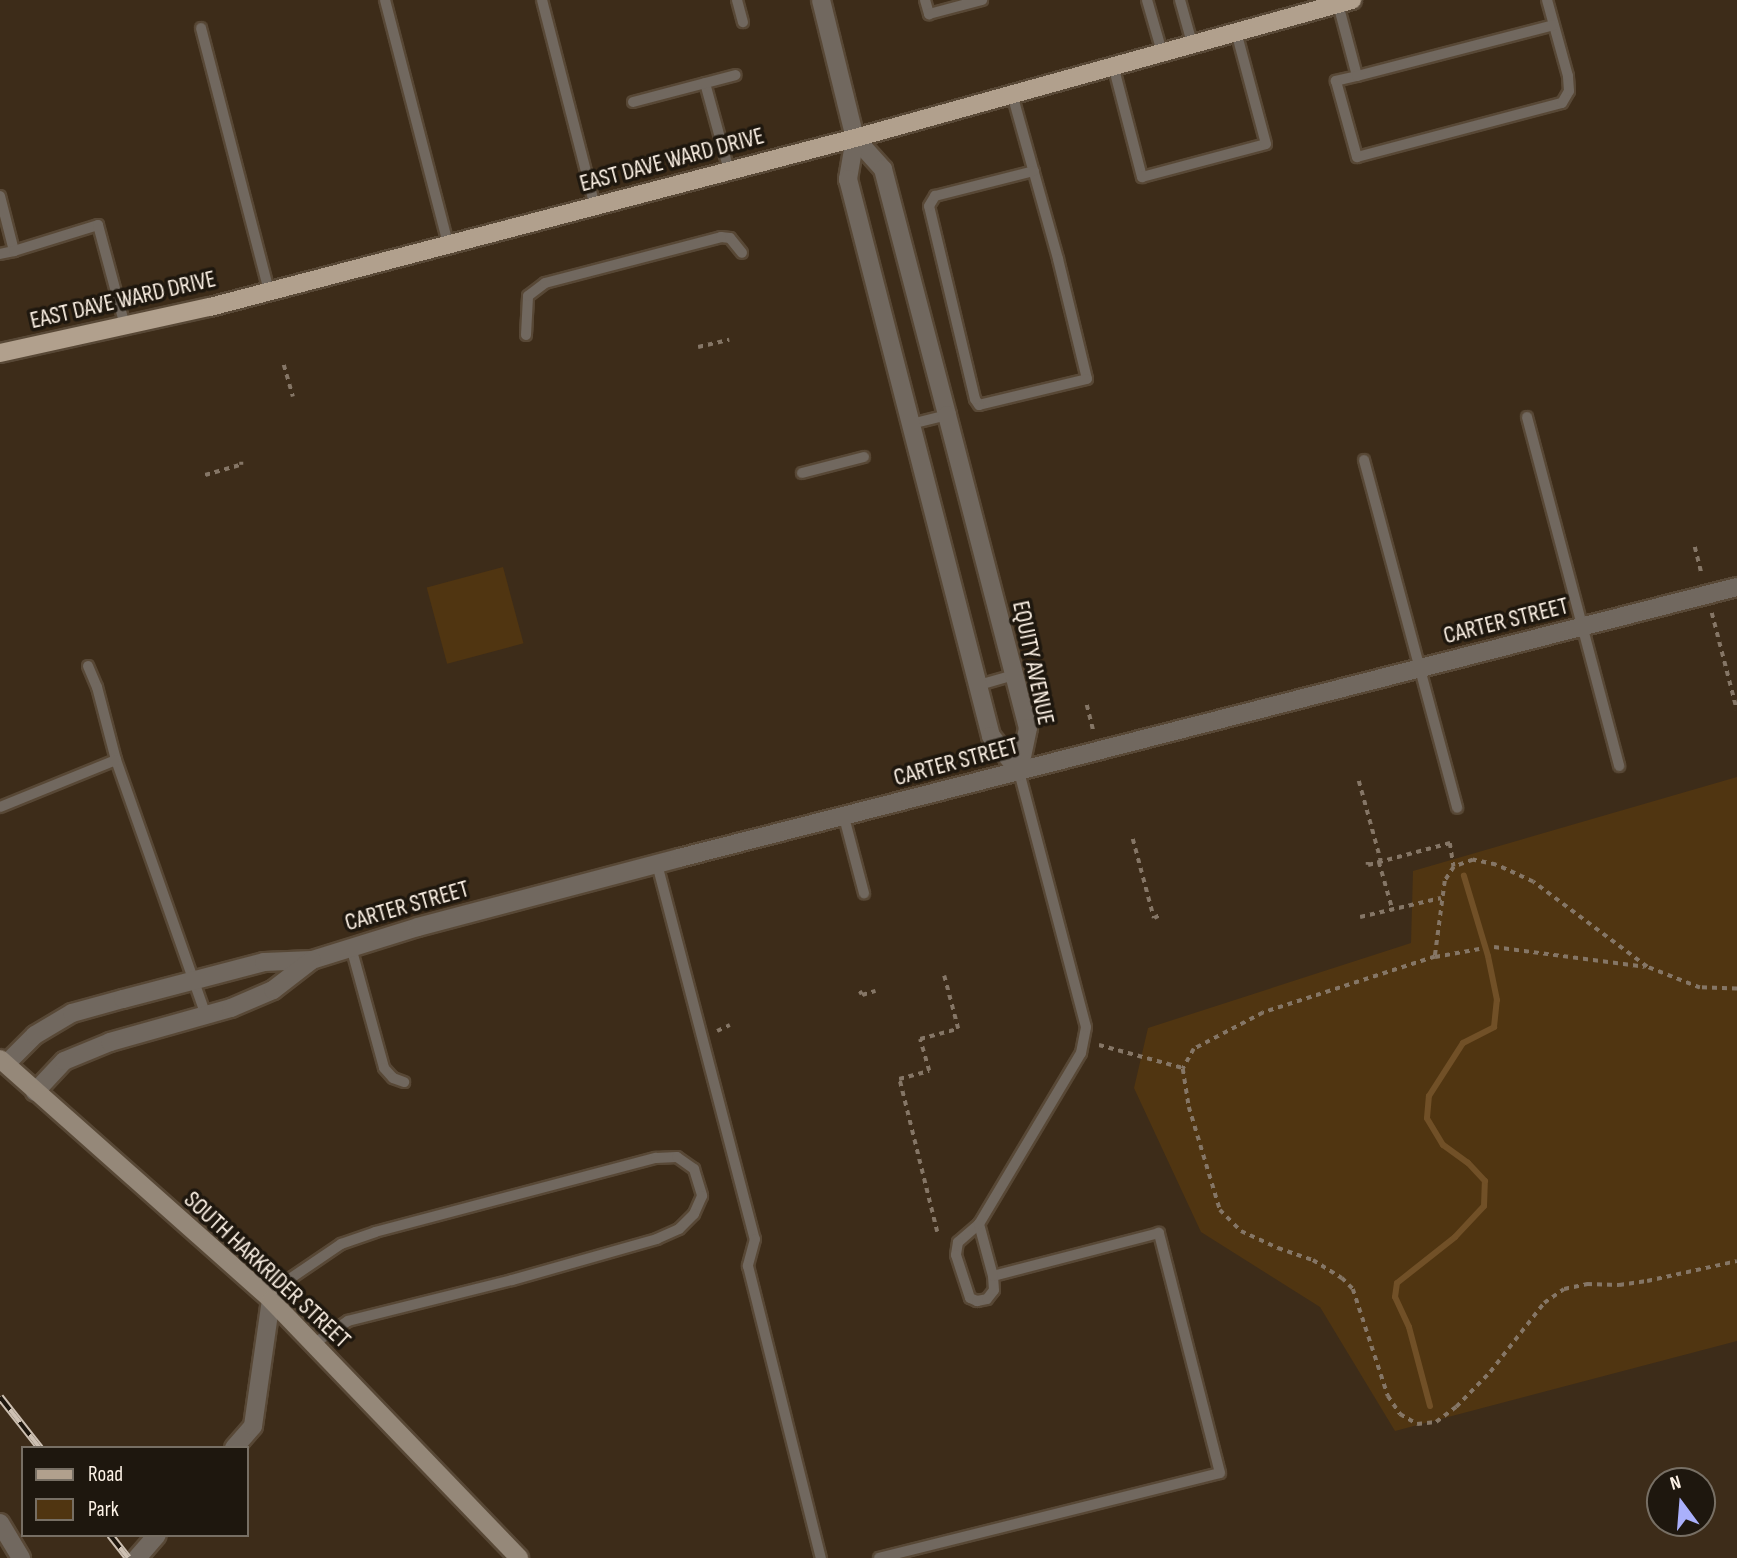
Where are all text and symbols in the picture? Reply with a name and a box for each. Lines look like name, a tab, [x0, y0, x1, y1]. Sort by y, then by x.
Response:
street label: EAST DAVE WARD DRIVE	[577, 122, 767, 198]
street label: EAST DAVE WARD DRIVE	[27, 265, 219, 335]
street label: CARTER STREET	[1441, 592, 1571, 650]
street label: EQUITY AVENUE	[1006, 598, 1060, 728]
street label: CARTER STREET	[891, 732, 1021, 792]
street label: CARTER STREET	[342, 875, 472, 937]
street label: SOUTH HARKRIDER STREET	[178, 1185, 356, 1355]
legend	[21, 1446, 248, 1537]
text: Road	[88, 1462, 123, 1487]
north arrow	[1646, 1467, 1716, 1537]
text: N	[1668, 1471, 1684, 1496]
text: Park	[88, 1497, 119, 1522]

